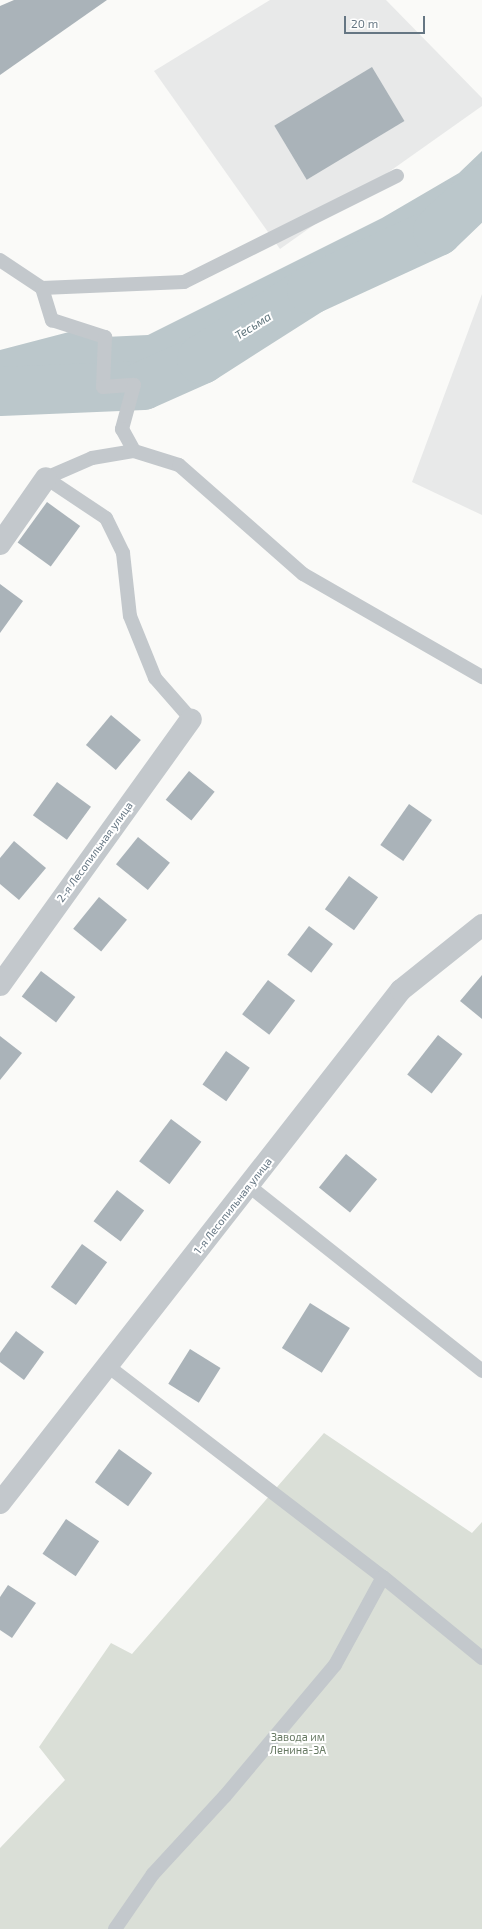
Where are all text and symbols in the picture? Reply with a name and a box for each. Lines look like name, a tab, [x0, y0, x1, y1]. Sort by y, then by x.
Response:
scale bar	[346, 8, 427, 34]
text: 20 m	[351, 16, 378, 30]
water label: Тесьма	[232, 309, 274, 343]
street label: 2-я Лесопильная улица	[54, 799, 136, 905]
street label: 1-я Лесопильная улица	[191, 1155, 275, 1257]
park label: Завода им Ленина-3А	[270, 1731, 326, 1757]

